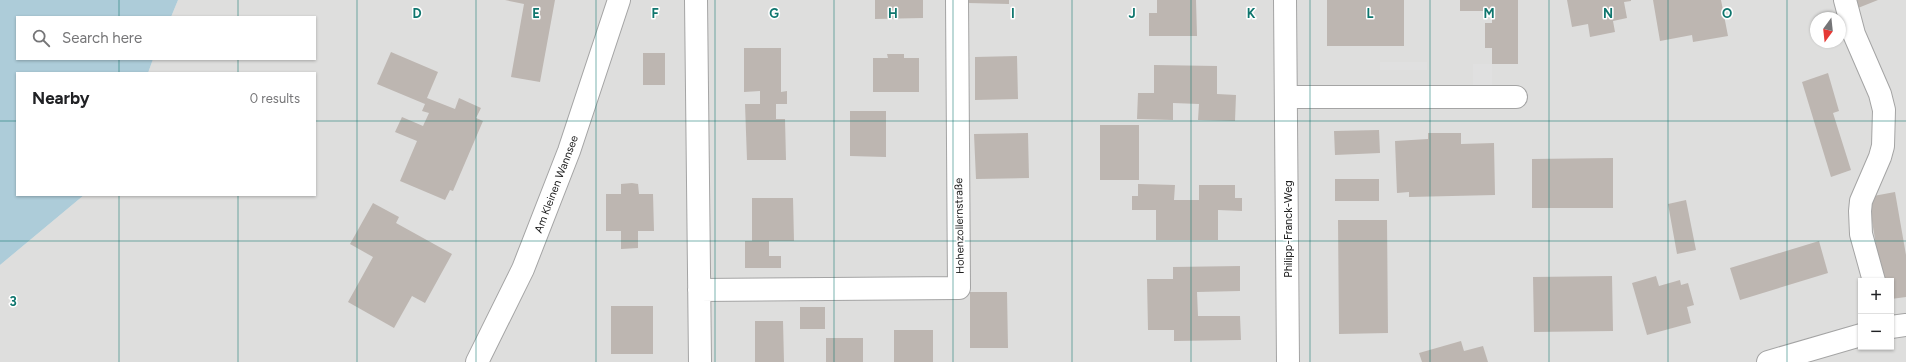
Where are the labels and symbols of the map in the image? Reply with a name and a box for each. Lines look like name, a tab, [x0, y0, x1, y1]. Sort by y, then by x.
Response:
text: D	[412, 6, 422, 21]
text: E	[532, 6, 540, 21]
text: F	[651, 6, 659, 21]
text: G	[769, 6, 779, 21]
text: H	[888, 6, 898, 21]
text: I	[1011, 6, 1015, 21]
text: J	[1128, 6, 1136, 21]
text: K	[1247, 6, 1256, 21]
text: L	[1367, 6, 1374, 21]
text: M	[1483, 6, 1495, 21]
text: N	[1603, 6, 1613, 21]
text: O	[1722, 6, 1732, 21]
north arrow	[1810, 12, 1846, 48]
street label: Am Kleinen Wannsee	[532, 134, 581, 235]
street label: Hohenzollernstraße	[952, 178, 967, 274]
street label: Philipp-Franck-Weg	[1282, 180, 1295, 278]
text: 3	[9, 294, 17, 309]

